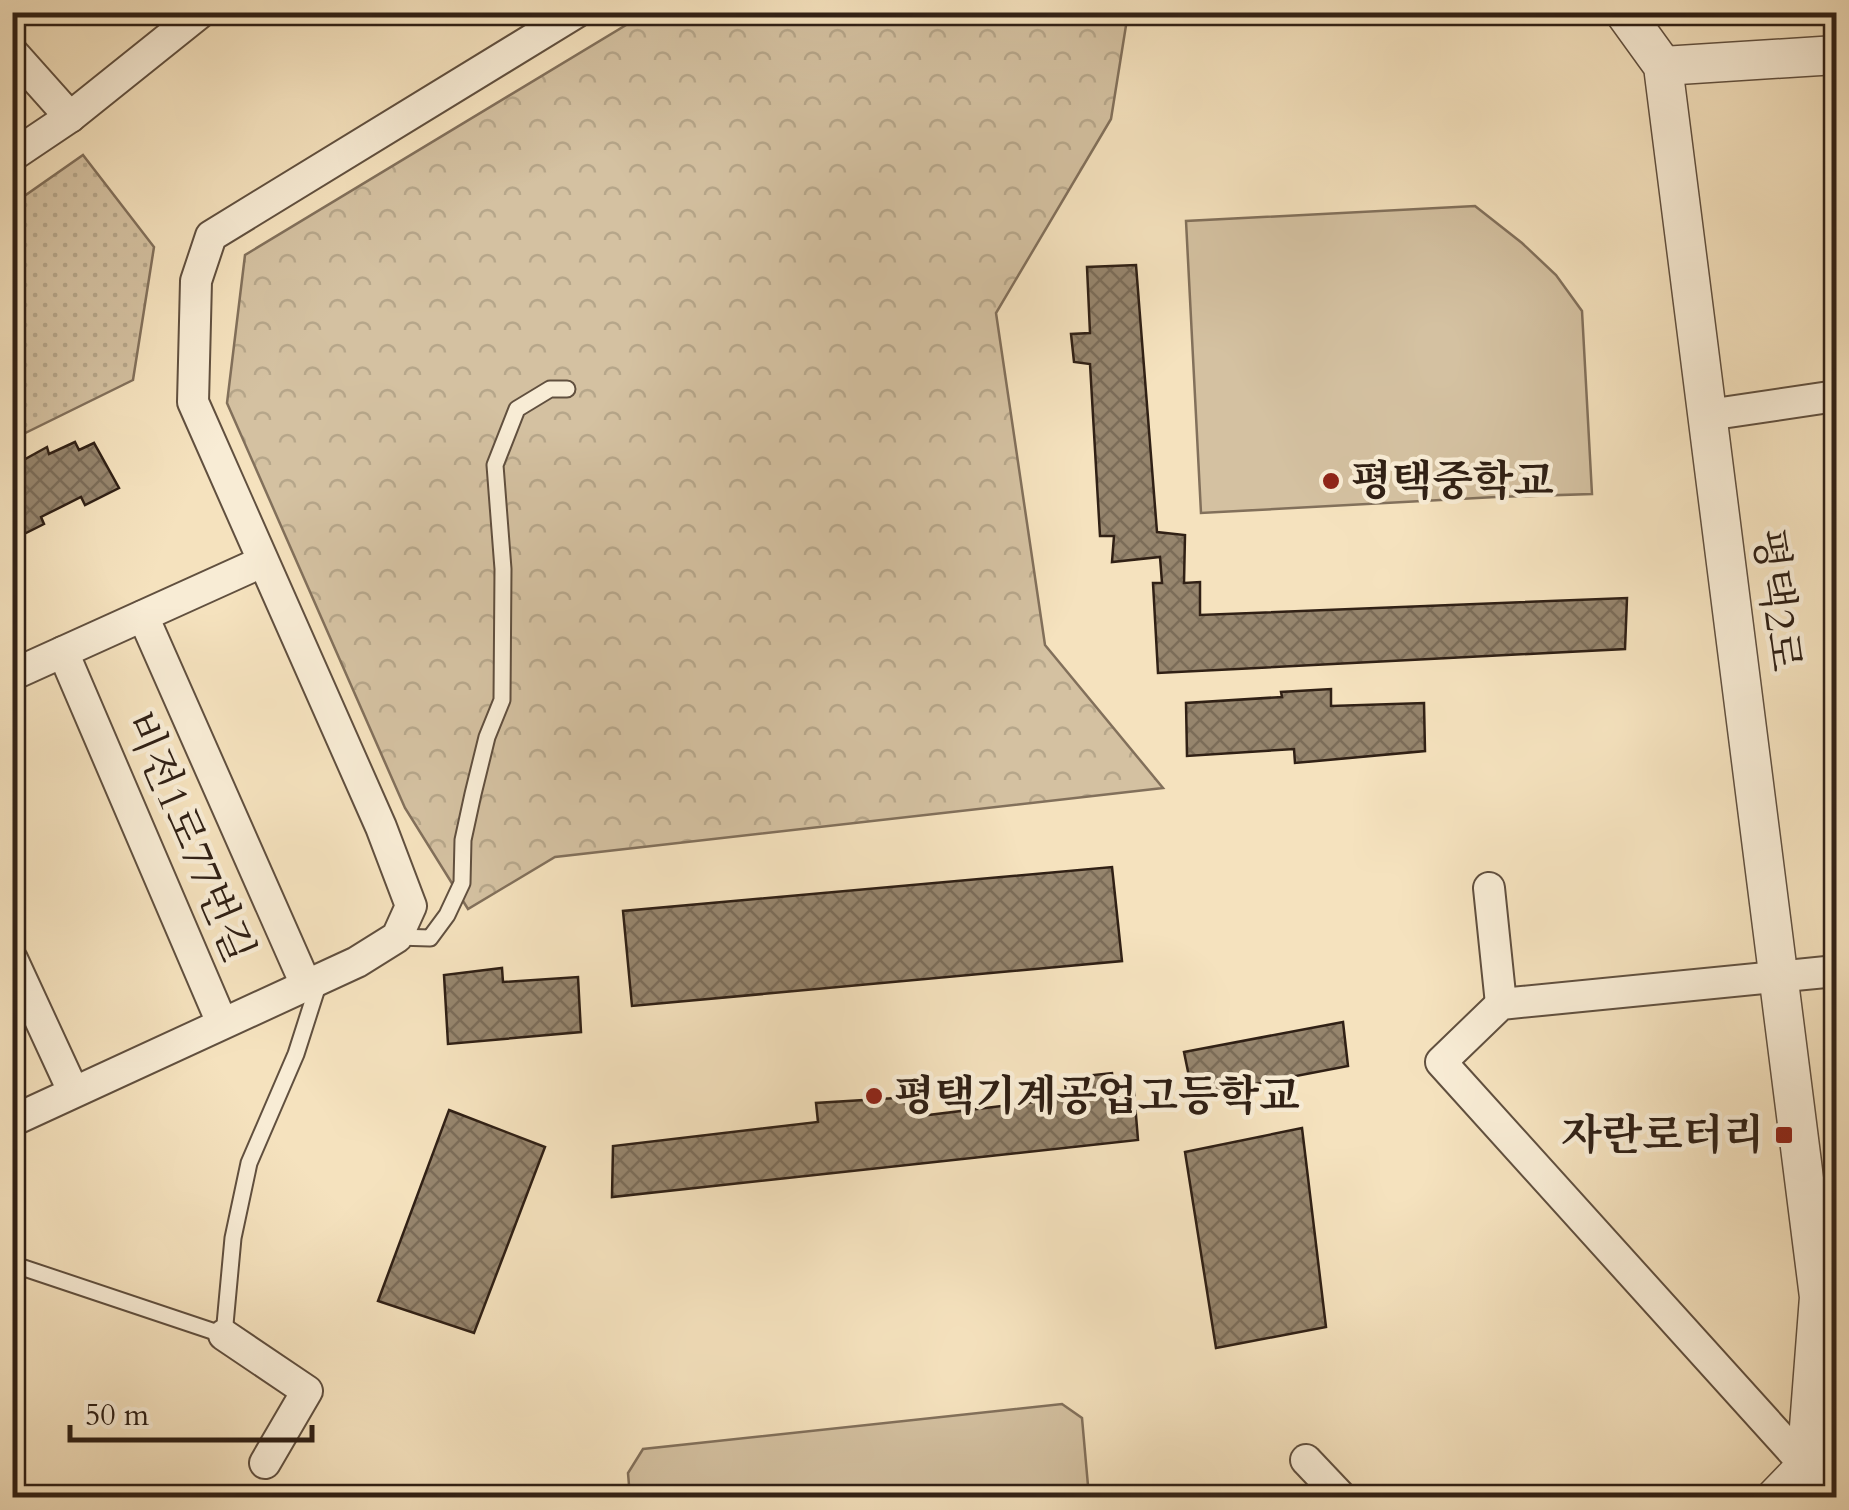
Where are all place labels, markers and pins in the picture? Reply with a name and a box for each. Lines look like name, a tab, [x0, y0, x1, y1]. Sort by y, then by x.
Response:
place label: 평택중학교	[1351, 453, 1554, 510]
marker: 평택중학교	[1320, 470, 1342, 492]
place label: 평택기계공업고등학교	[894, 1068, 1300, 1125]
marker: 평택기계공업고등학교	[863, 1085, 885, 1107]
place label: 자란로터리	[1561, 1107, 1764, 1164]
marker: 자란로터리	[1773, 1124, 1795, 1146]

